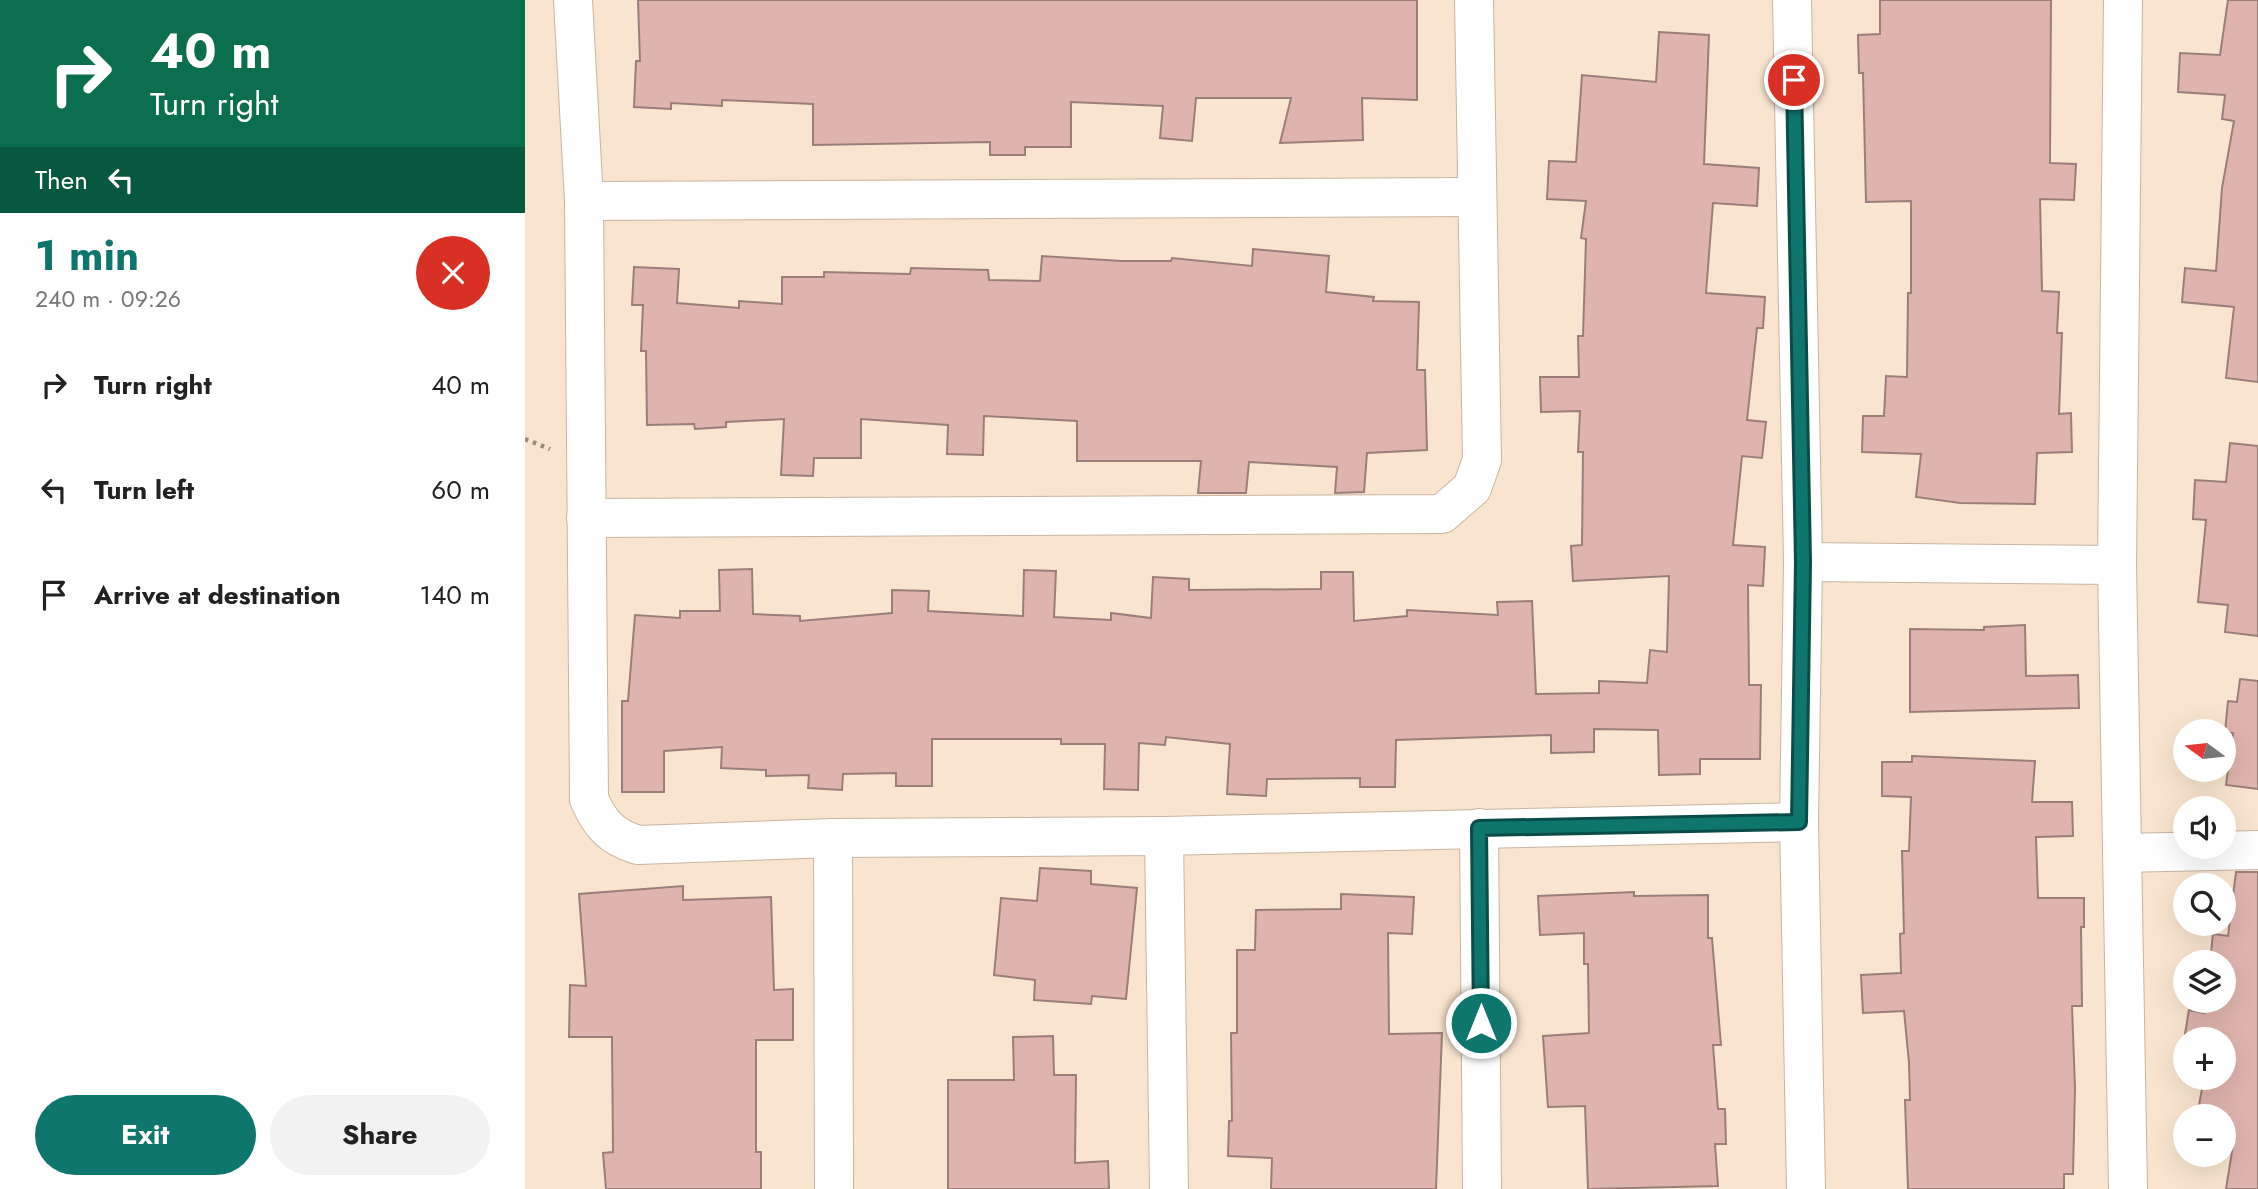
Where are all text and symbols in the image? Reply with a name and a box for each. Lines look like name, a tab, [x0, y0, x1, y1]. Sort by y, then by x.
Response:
text: 40 m	[150, 16, 272, 86]
icon: right	[35, 28, 126, 119]
pin	[1764, 50, 1824, 110]
icon: arrive	[1775, 61, 1813, 99]
text: Turn right	[150, 81, 279, 127]
text: Then	[35, 161, 88, 199]
icon: left	[102, 161, 140, 199]
text: 1 min	[35, 225, 139, 286]
button: close	[416, 236, 490, 310]
text: 240 m · 09:26	[35, 282, 181, 316]
icon: right	[35, 366, 73, 404]
text: Turn right	[94, 366, 212, 404]
text: 40 m	[431, 366, 490, 404]
icon: left	[35, 471, 73, 509]
text: Turn left	[94, 471, 194, 509]
text: 60 m	[431, 471, 490, 509]
icon: arrive	[35, 576, 73, 614]
text: Arrive at destination	[94, 576, 341, 614]
text: 140 m	[419, 576, 490, 614]
north arrow	[2173, 719, 2237, 782]
map controls	[2173, 719, 2236, 1167]
button: sound	[2173, 796, 2236, 859]
button: search	[2173, 873, 2236, 936]
button: layers	[2173, 950, 2236, 1013]
position arrow	[1444, 986, 1518, 1060]
button: +	[2173, 1027, 2236, 1090]
button: Exit	[35, 1095, 256, 1175]
button: Share	[270, 1095, 490, 1175]
button: −	[2173, 1104, 2236, 1167]

